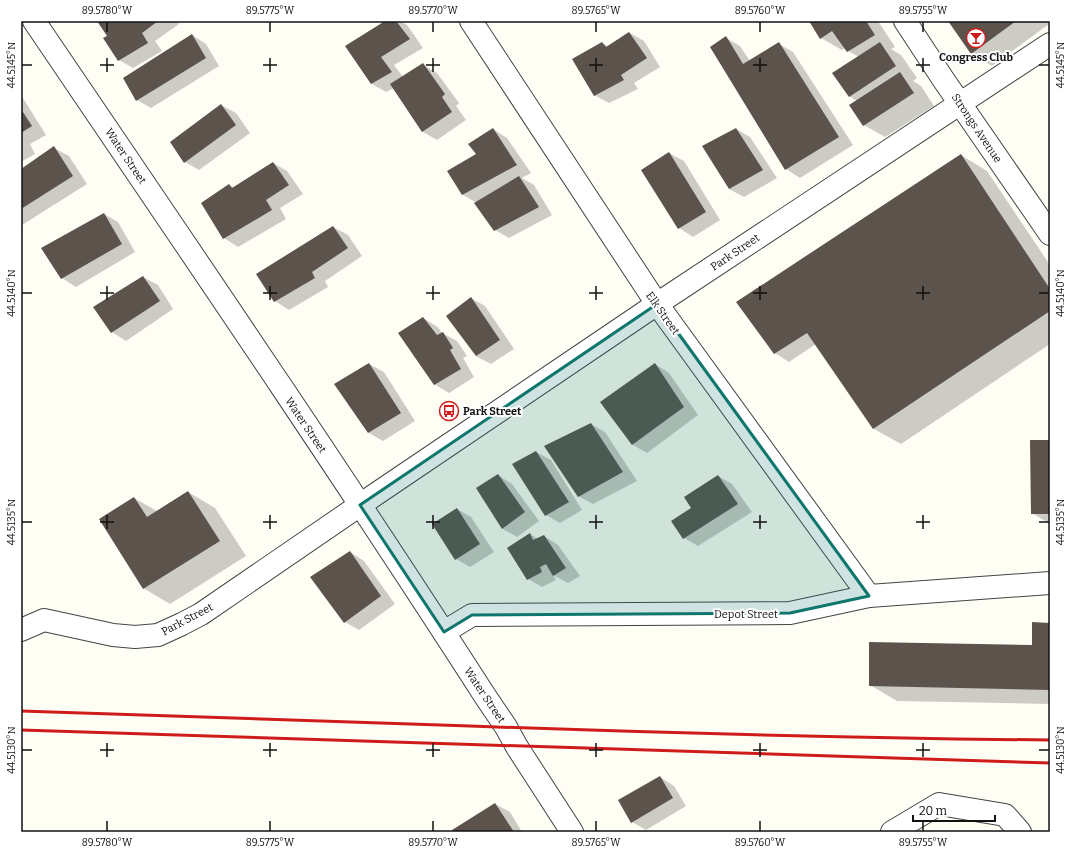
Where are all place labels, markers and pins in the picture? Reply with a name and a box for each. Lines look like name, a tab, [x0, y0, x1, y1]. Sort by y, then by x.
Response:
bar icon: Congress Club	[965, 27, 987, 49]
place label: Congress Club	[939, 51, 1013, 64]
bus stop icon: Park Street	[438, 400, 460, 422]
place label: Park Street	[463, 405, 522, 418]

